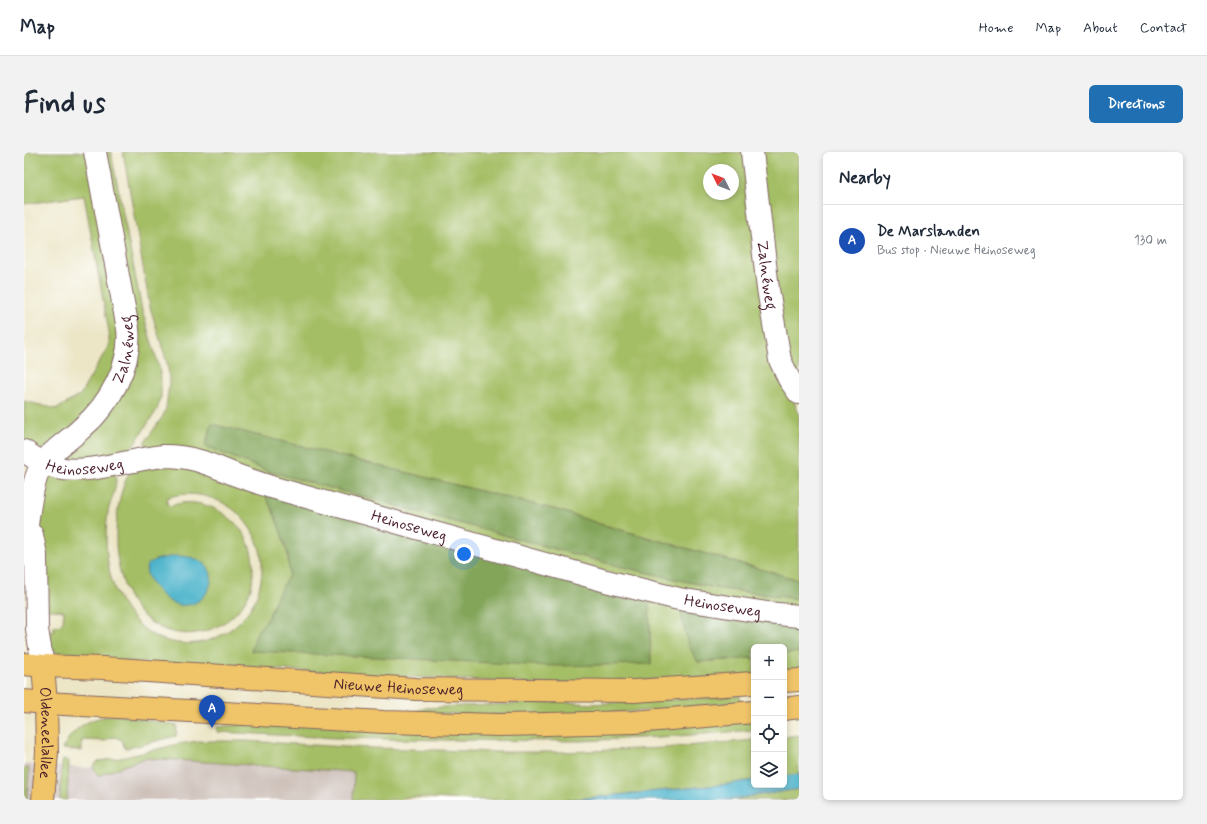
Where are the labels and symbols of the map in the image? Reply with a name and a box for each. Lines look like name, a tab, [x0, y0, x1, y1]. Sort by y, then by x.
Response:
north arrow	[703, 164, 739, 200]
street label: Zalnéweg	[752, 239, 782, 312]
street label: Zalnéweg	[107, 313, 139, 388]
street label: Heinoseweg	[43, 453, 125, 480]
street label: Heinoseweg	[369, 505, 449, 546]
your location	[454, 544, 474, 564]
street label: Heinoseweg	[683, 589, 763, 622]
street label: Nieuwe Heinoseweg	[333, 673, 463, 700]
street label: Oldeneelallee	[34, 686, 58, 780]
pin: A	[199, 695, 225, 728]

